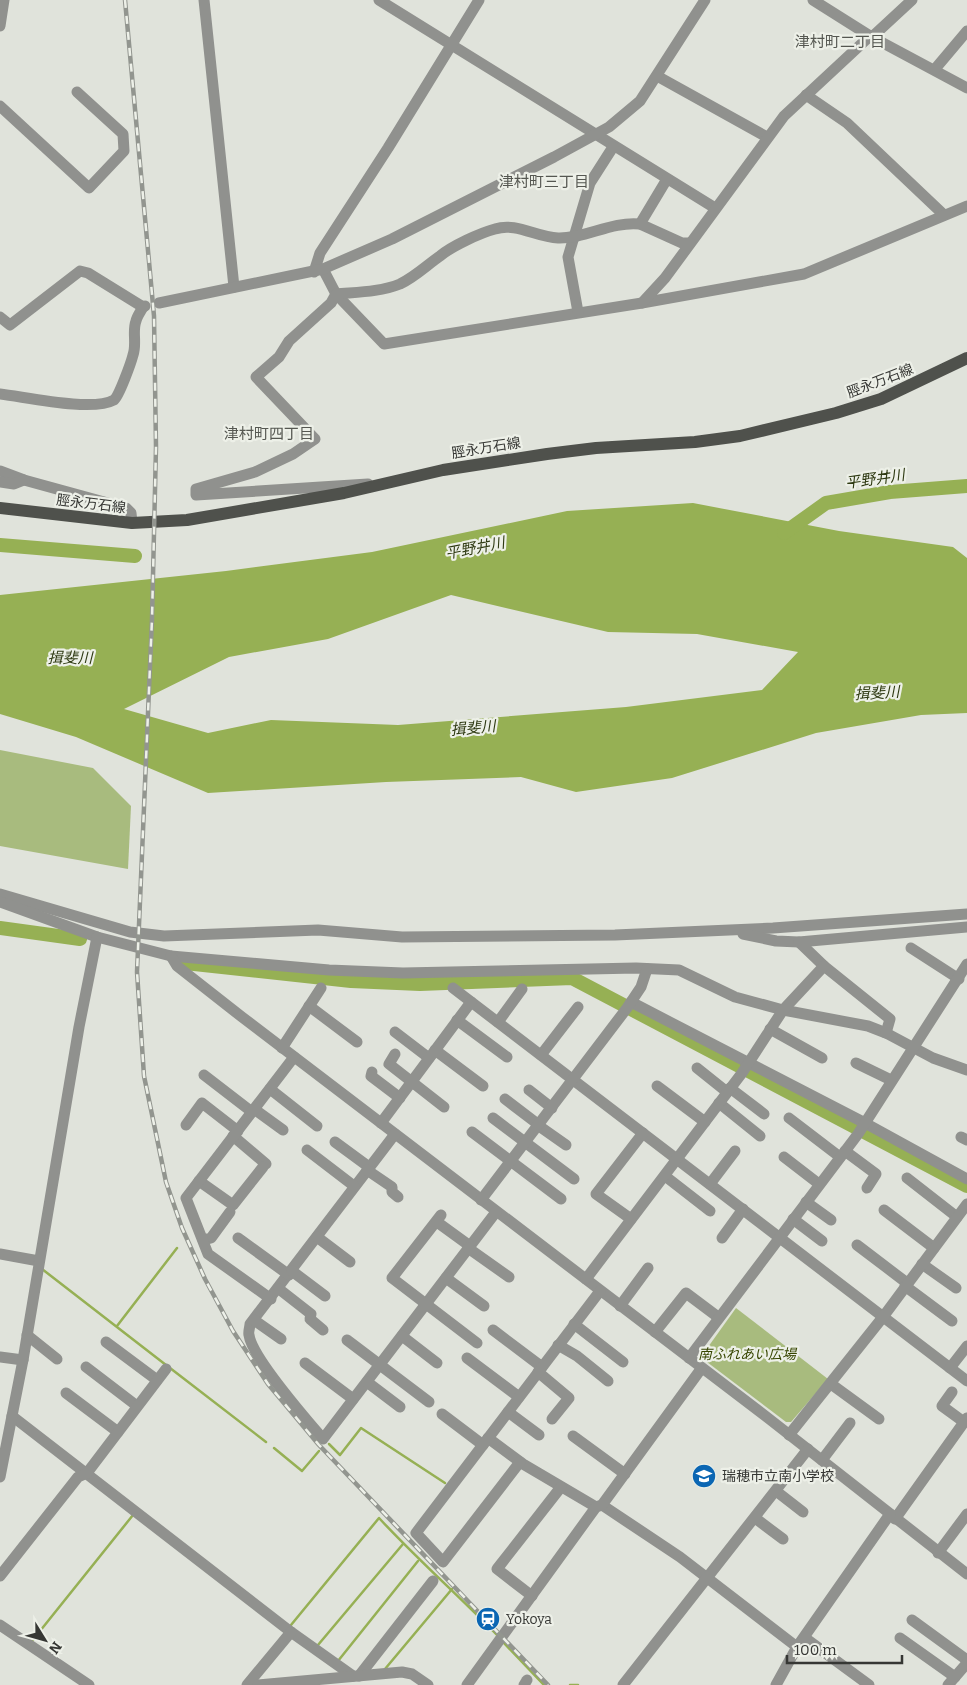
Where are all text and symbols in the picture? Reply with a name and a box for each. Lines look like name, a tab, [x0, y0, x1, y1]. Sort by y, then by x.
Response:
district label: 津村町二丁目	[795, 33, 885, 51]
district label: 津村町三丁目	[499, 173, 589, 191]
street label: 脛永万石線	[844, 361, 916, 401]
district label: 津村町四丁目	[224, 425, 314, 443]
street label: 脛永万石線	[450, 434, 522, 462]
water label: 平野井川	[844, 466, 908, 492]
street label: 脛永万石線	[55, 491, 127, 517]
water label: 平野井川	[444, 533, 508, 563]
water label: 揖斐川	[47, 649, 94, 667]
water label: 揖斐川	[854, 683, 902, 703]
water label: 揖斐川	[450, 717, 498, 739]
park label: 南ふれあい広場	[698, 1346, 798, 1363]
school or university icon: 瑞穂市立南小学校	[691, 1463, 717, 1489]
place label: 瑞穂市立南小学校	[722, 1468, 834, 1485]
station icon: Yokoya	[475, 1606, 501, 1632]
place label: Yokoya	[506, 1611, 552, 1628]
north arrow	[20, 1615, 70, 1665]
scale bar	[787, 1632, 902, 1664]
text: N	[45, 1638, 65, 1657]
text: 100 m	[794, 1641, 837, 1659]

